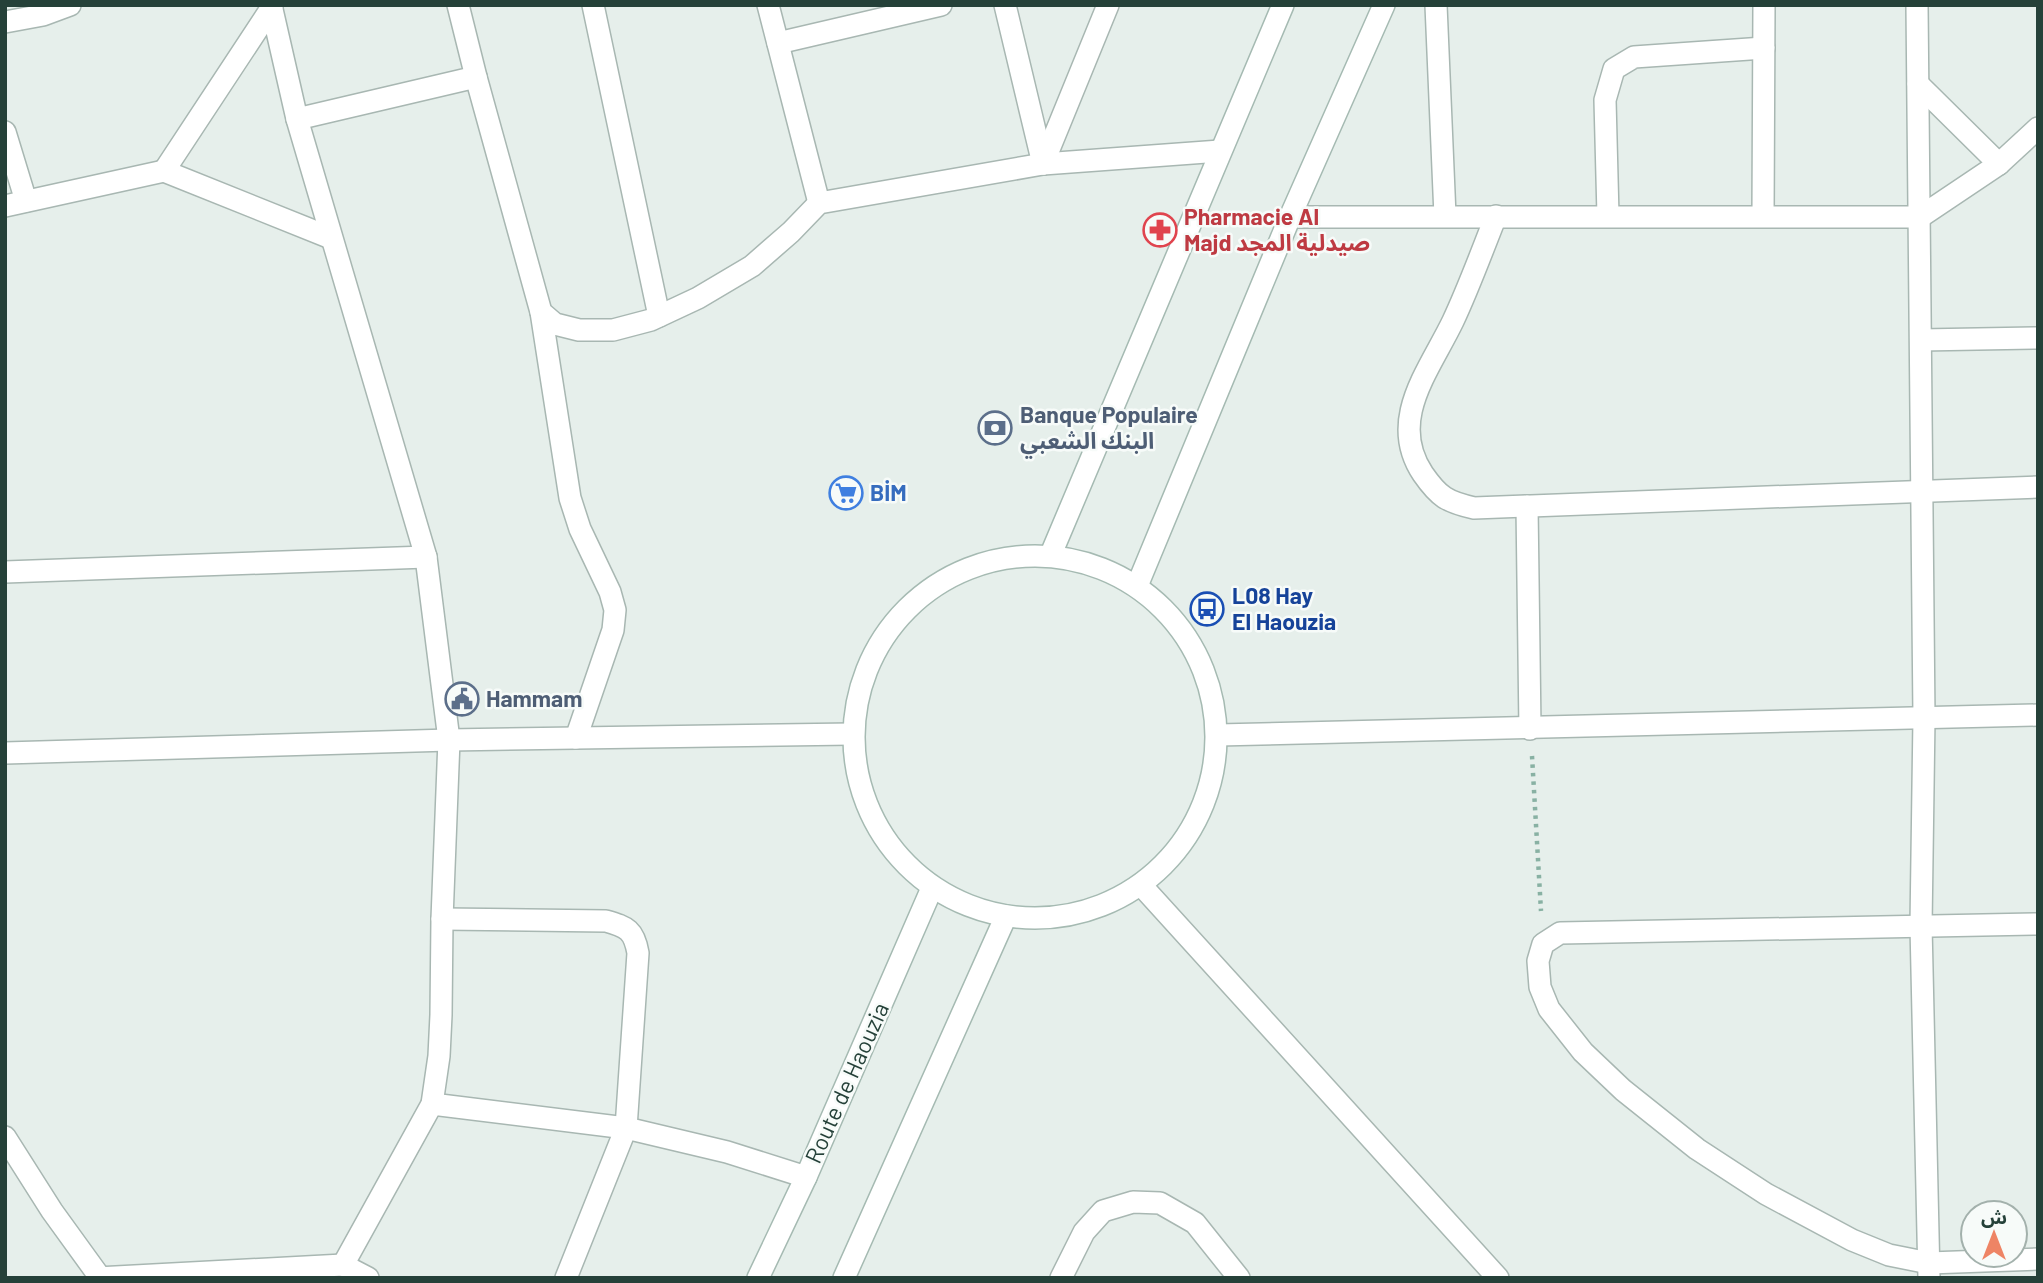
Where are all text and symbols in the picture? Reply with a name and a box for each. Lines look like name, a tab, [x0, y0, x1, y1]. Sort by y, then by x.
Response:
place label: Pharmacie Al Majd صيدلية المجد	[1184, 202, 1370, 256]
pharmacy icon: Pharmacie Al Majd صيدلية المجد	[1141, 211, 1179, 249]
place label: Banque Populaire البنك الشعبي	[1020, 400, 1198, 459]
bank icon: Banque Populaire البنك الشعبي	[976, 409, 1014, 447]
supermarket icon: BİM	[827, 474, 865, 512]
place label: BİM	[870, 478, 907, 506]
place label: L08 Hay El Haouzia	[1232, 581, 1336, 635]
bus stop icon: L08 Hay El Haouzia	[1188, 590, 1226, 628]
public building icon: Hammam	[443, 680, 481, 718]
place label: Hammam	[486, 684, 582, 712]
street label: Route de Haouzia	[798, 998, 894, 1167]
north arrow	[1959, 1199, 2029, 1269]
text: ش	[1981, 1205, 2007, 1228]

